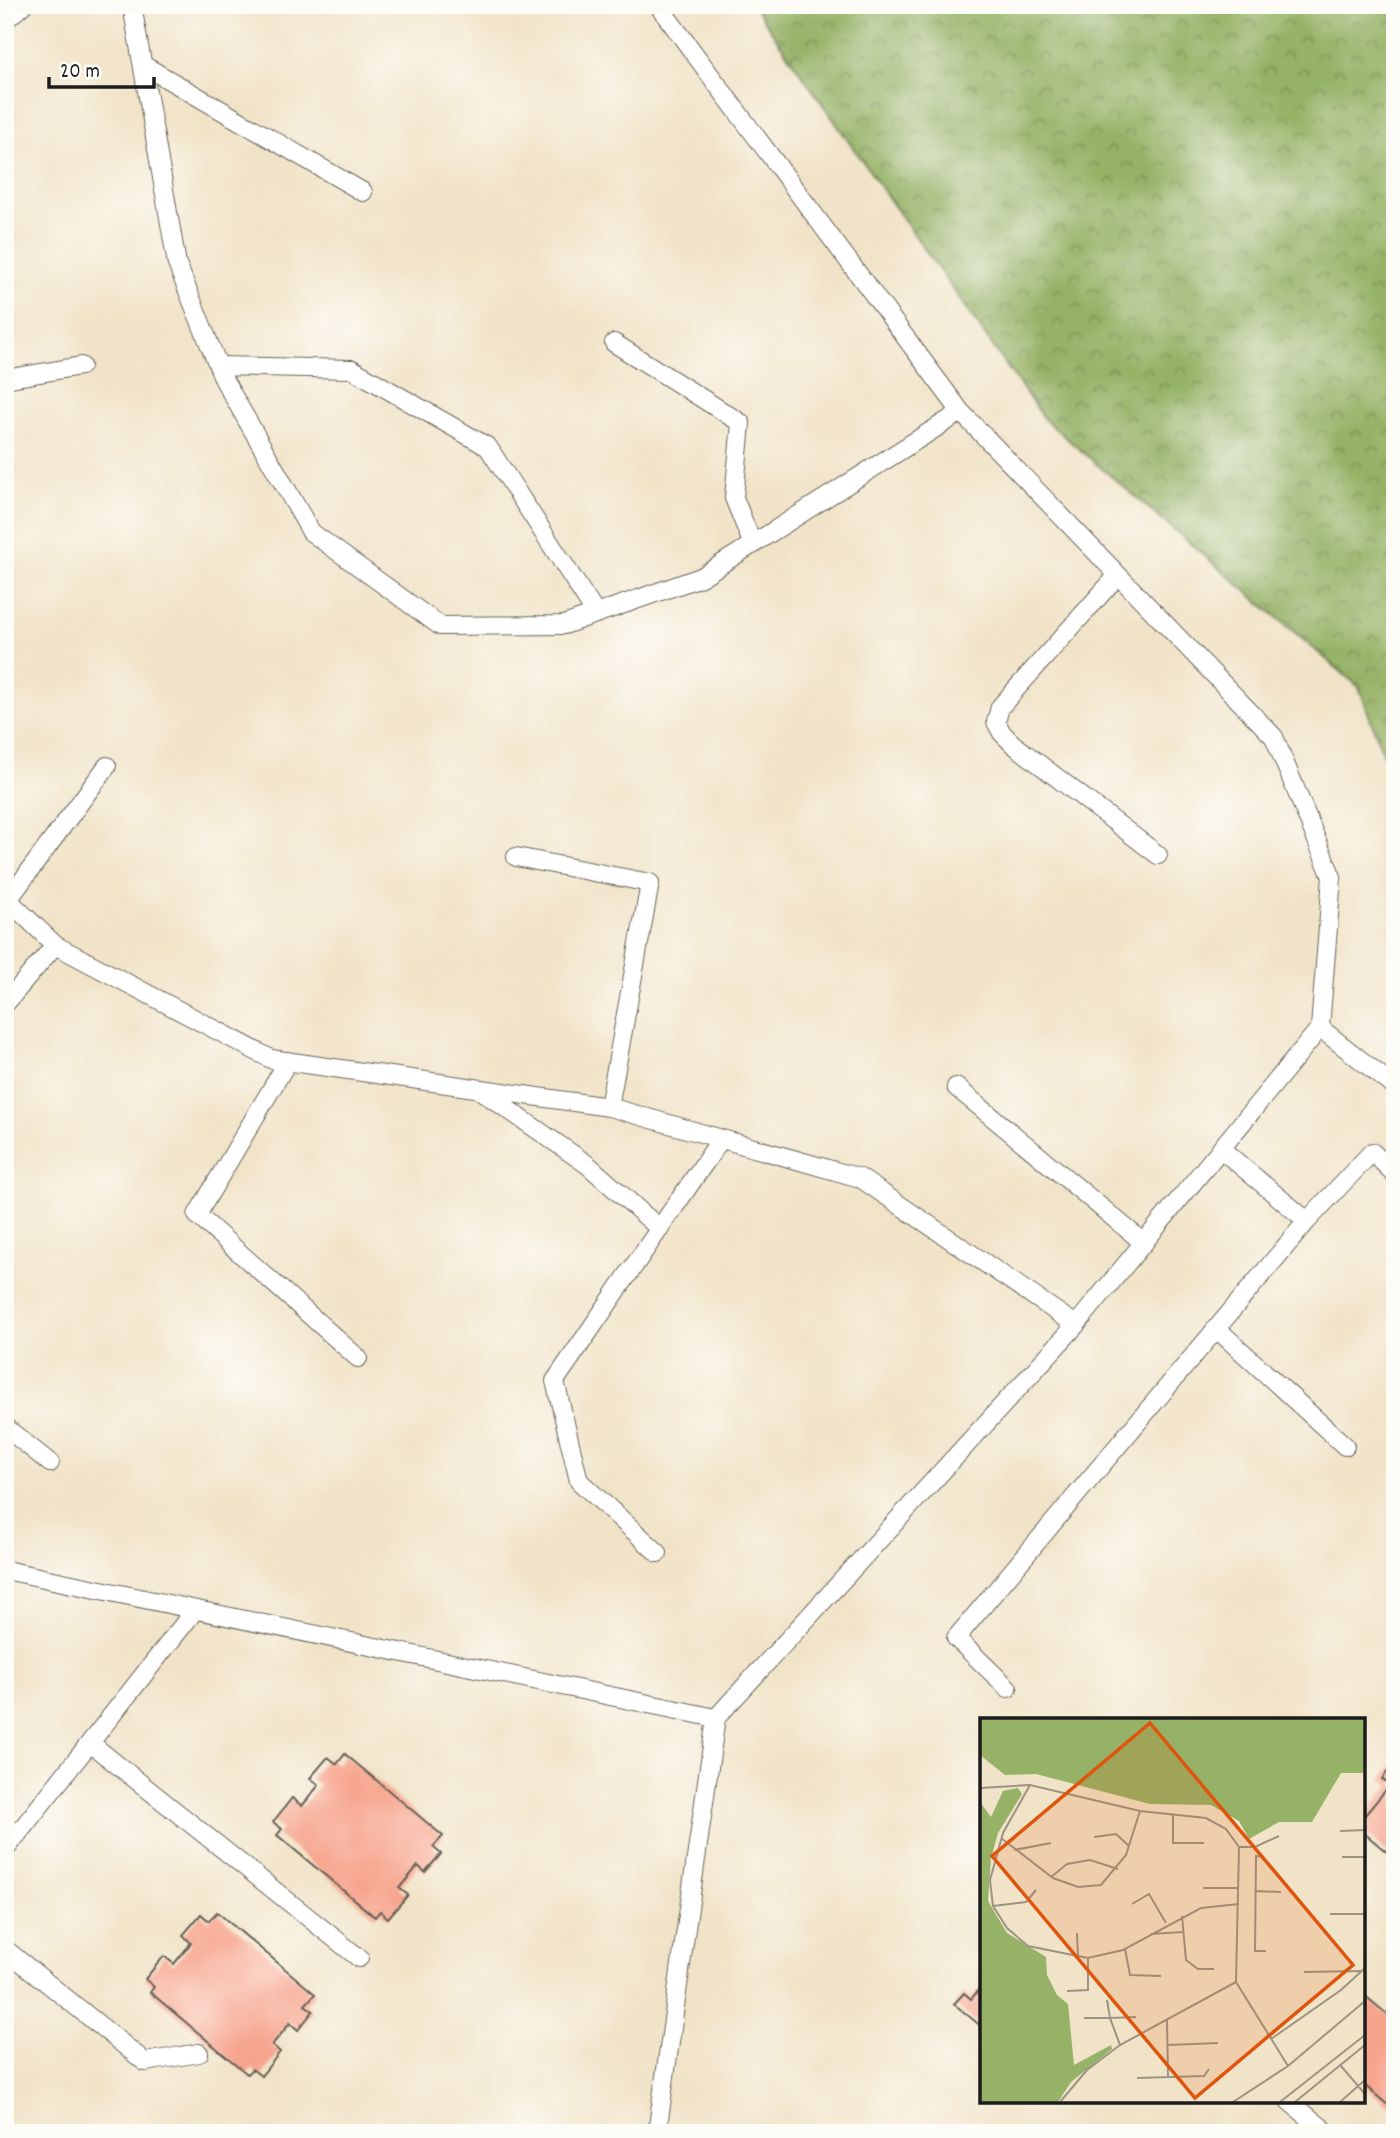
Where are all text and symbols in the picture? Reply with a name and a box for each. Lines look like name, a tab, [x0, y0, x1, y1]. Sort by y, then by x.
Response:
scale bar	[49, 46, 154, 90]
text: 20 m	[60, 58, 100, 88]
inset map	[980, 1718, 1365, 2103]

